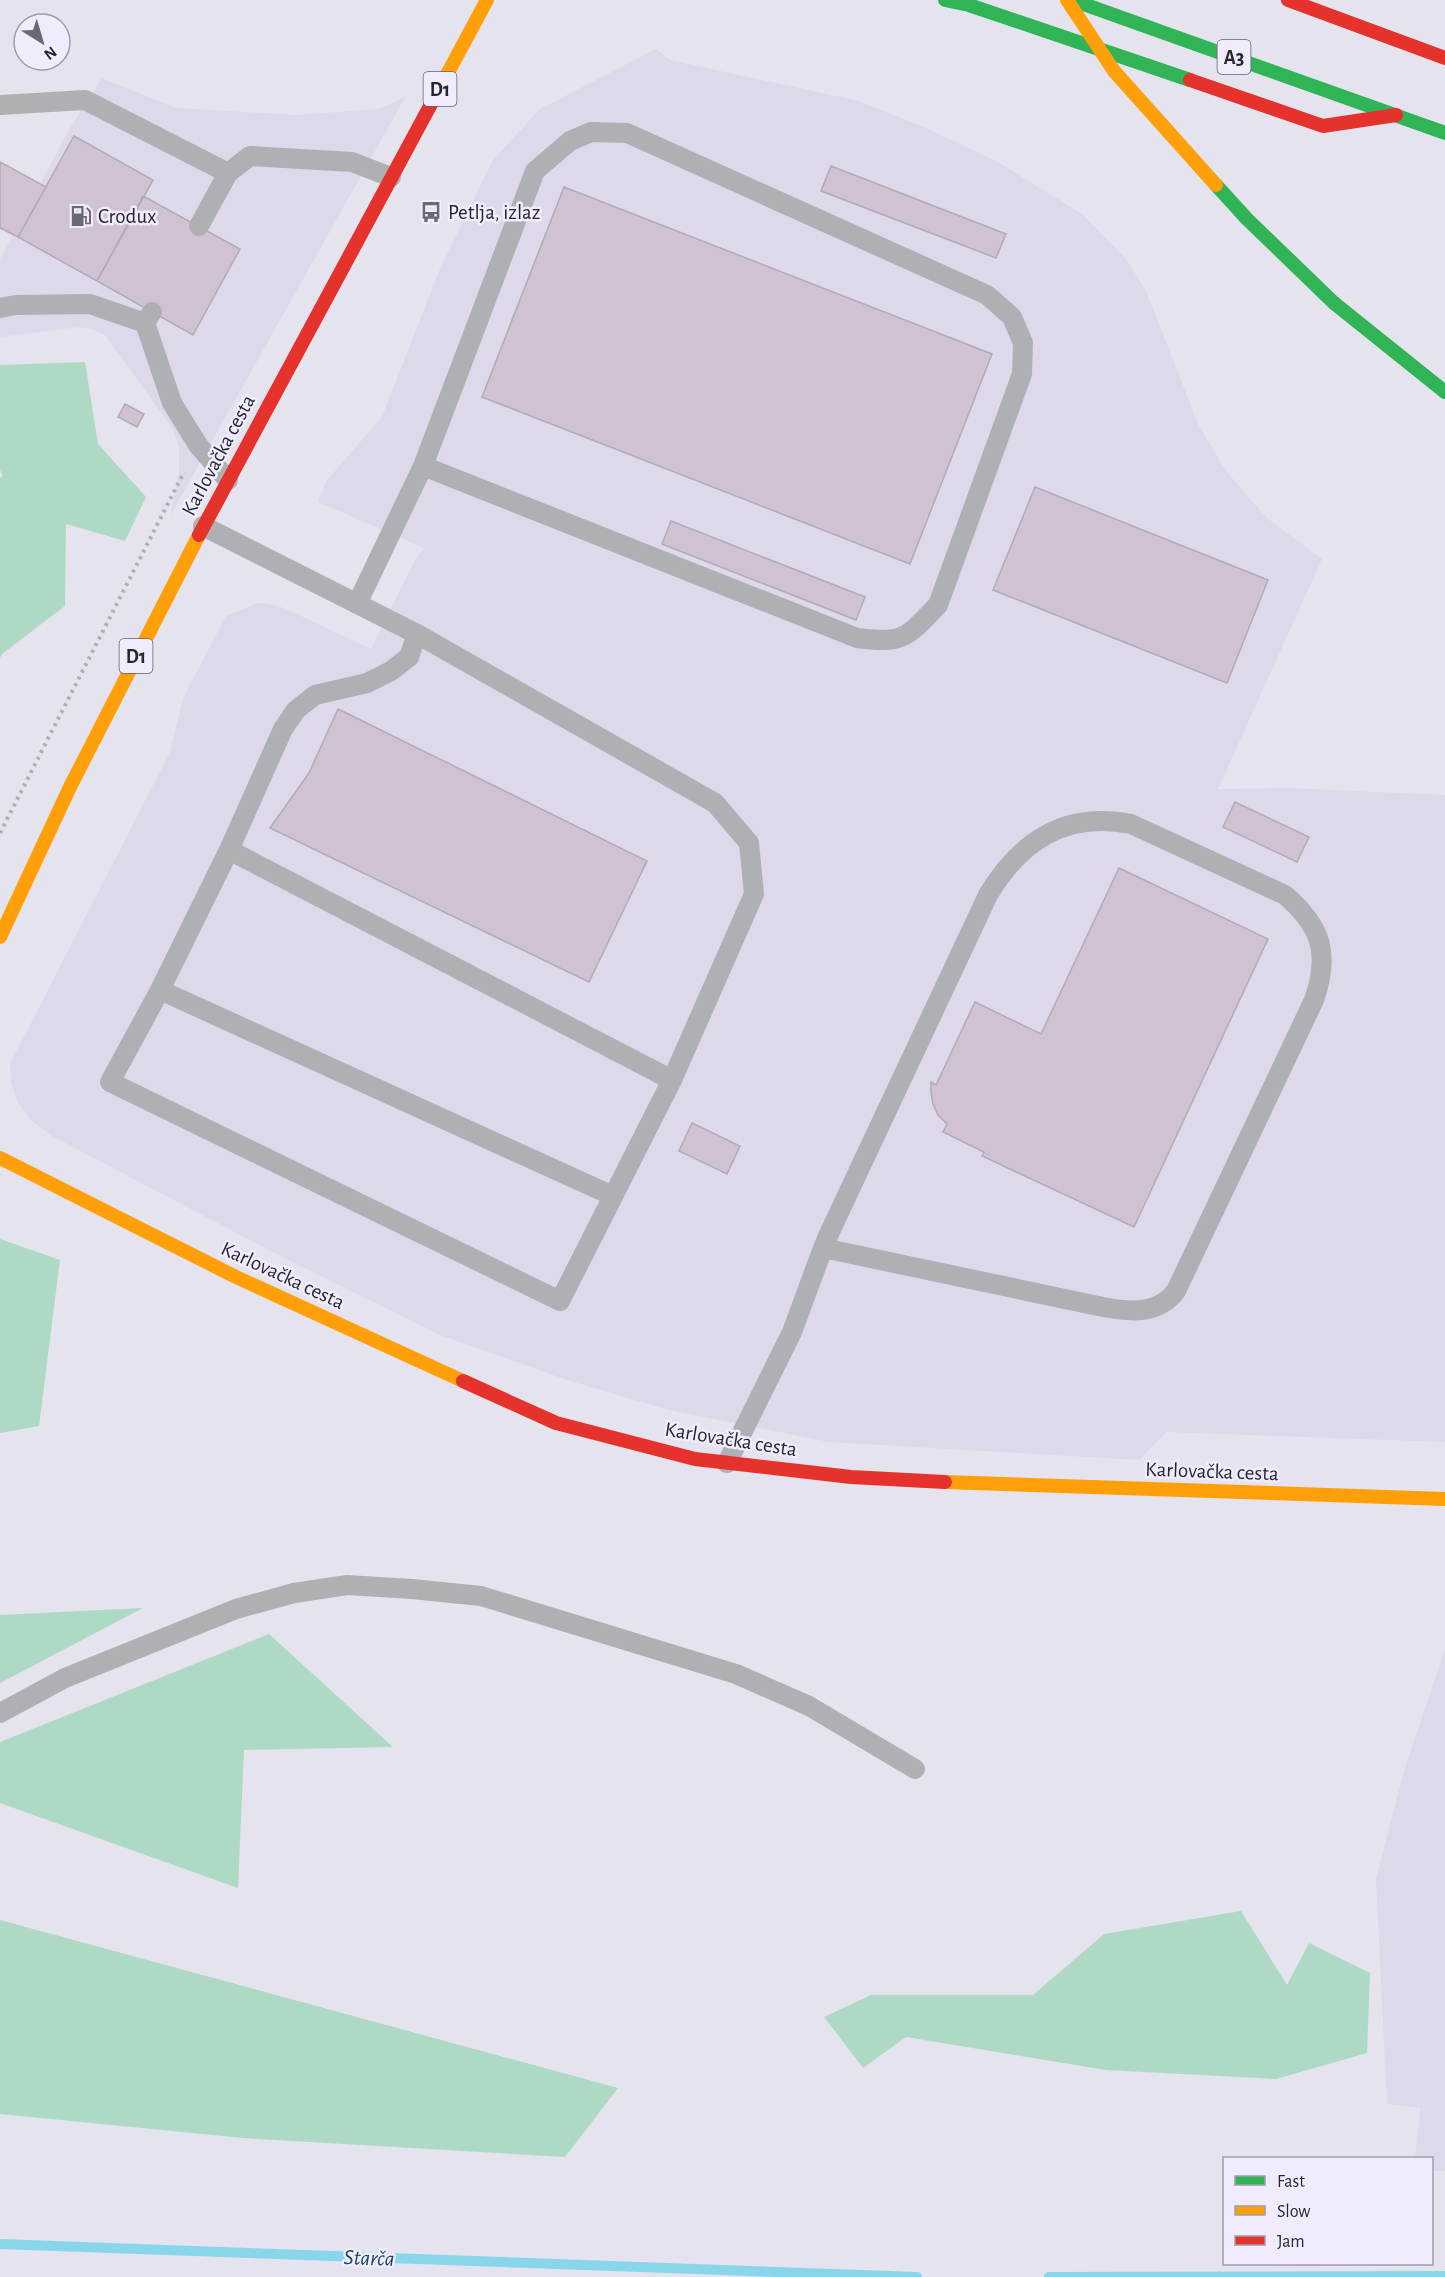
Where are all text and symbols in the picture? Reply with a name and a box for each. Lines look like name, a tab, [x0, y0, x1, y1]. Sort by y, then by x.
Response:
north arrow	[12, 12, 72, 72]
road number: A3	[1218, 40, 1250, 74]
text: N	[41, 43, 60, 63]
road number: D1	[424, 72, 456, 106]
bus stop icon: Petlja, izlaz	[419, 200, 443, 224]
place label: Petlja, izlaz	[448, 202, 540, 223]
fuel station icon: Crodux	[69, 204, 93, 228]
place label: Crodux	[98, 206, 156, 227]
street label: Karlovačka cesta	[178, 391, 259, 519]
road number: D1	[120, 639, 152, 673]
street label: Karlovačka cesta	[218, 1238, 348, 1313]
street label: Karlovačka cesta	[663, 1419, 799, 1460]
street label: Karlovačka cesta	[1145, 1459, 1279, 1484]
legend	[1223, 2157, 1433, 2265]
text: Fast	[1277, 2173, 1305, 2191]
text: Slow	[1277, 2203, 1310, 2221]
text: Jam	[1277, 2233, 1305, 2251]
water label: Starča	[343, 2246, 395, 2270]

